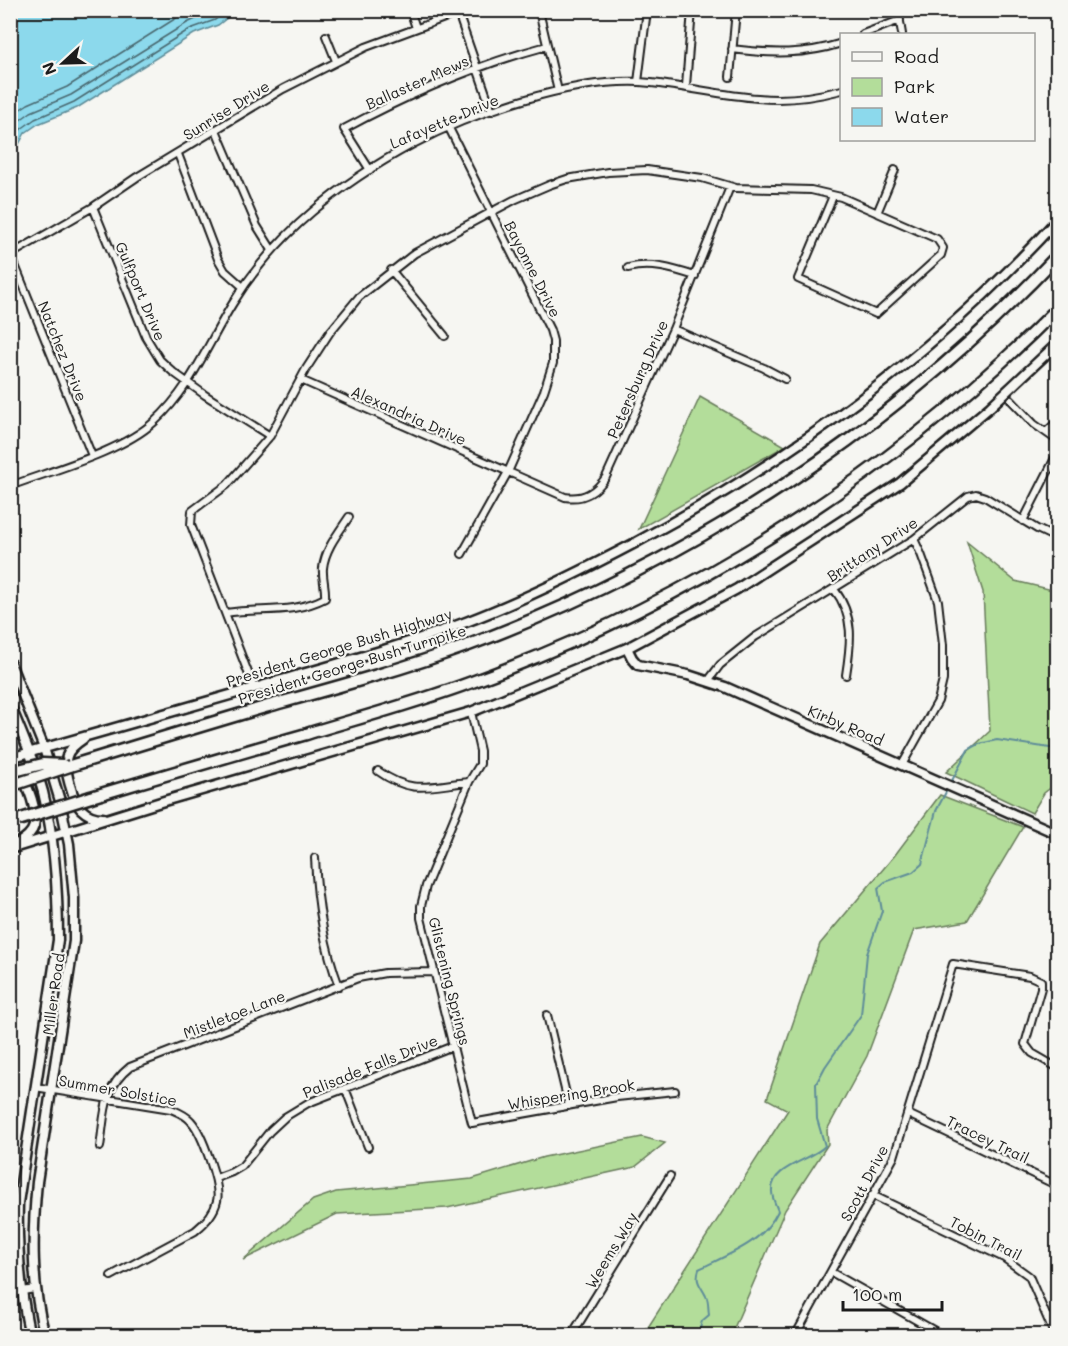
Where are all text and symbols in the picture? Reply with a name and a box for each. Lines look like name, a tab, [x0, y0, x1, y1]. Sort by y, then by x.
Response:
north arrow	[33, 33, 93, 93]
legend	[840, 33, 1035, 141]
text: Road	[894, 44, 939, 68]
street label: Ballaster Mews	[362, 50, 472, 114]
text: N	[37, 59, 61, 78]
text: Park	[894, 74, 935, 98]
street label: Sunrise Drive	[179, 76, 273, 144]
street label: Lafayette Drive	[386, 89, 502, 153]
text: Water	[894, 104, 949, 128]
street label: Bayonne Drive	[500, 217, 566, 321]
street label: Gulfport Drive	[111, 238, 171, 344]
street label: Natchez Drive	[34, 298, 92, 404]
street label: Petersburg Drive	[602, 317, 672, 441]
street label: Alexandria Drive	[348, 381, 470, 449]
street label: Brittany Drive	[823, 512, 921, 586]
street label: President George Bush Highway	[224, 603, 455, 691]
street label: President George Bush Turnpike	[235, 620, 469, 708]
street label: Kirby Road	[805, 700, 887, 750]
street label: Glistening Springs	[424, 915, 476, 1047]
street label: Miller Road	[37, 951, 69, 1037]
street label: Mistletoe Lane	[180, 985, 288, 1043]
street label: Palisade Falls Drive	[299, 1030, 441, 1102]
street label: Summer Solstice	[57, 1070, 179, 1110]
street label: Whispering Brook	[506, 1074, 636, 1114]
street label: Tracey Trail	[943, 1110, 1033, 1168]
street label: Scott Drive	[835, 1141, 893, 1225]
street label: Weems Way	[580, 1208, 642, 1292]
street label: Tobin Trail	[947, 1211, 1025, 1265]
scale bar	[843, 1274, 942, 1312]
text: 100 m	[852, 1282, 902, 1306]

